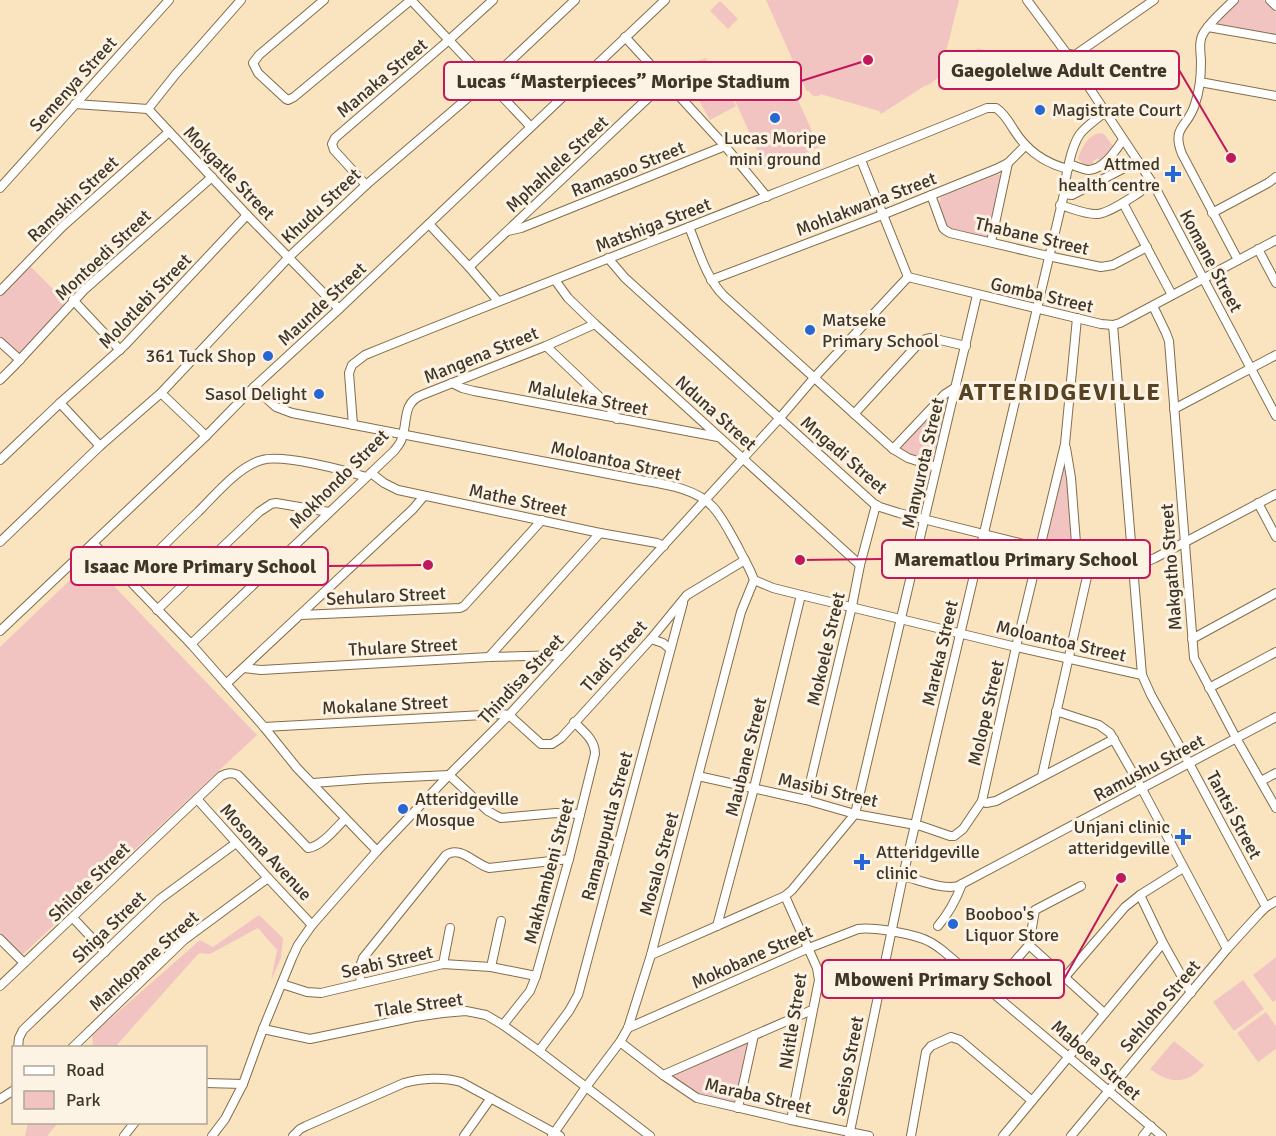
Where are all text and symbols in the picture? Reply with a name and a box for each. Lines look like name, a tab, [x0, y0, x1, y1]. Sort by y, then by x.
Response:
street label: Semenya Street	[25, 32, 121, 136]
street label: Manaka Street	[332, 34, 432, 122]
callout: Gaegolelwe Adult Centre	[939, 51, 1179, 89]
text: Gaegolelwe Adult Centre	[951, 58, 1167, 83]
callout: Lucas “Masterpieces” Moripe Stadium	[444, 62, 801, 100]
text: Lucas “Masterpieces” Moripe Stadium	[456, 69, 790, 94]
place label: Magistrate Court	[1052, 99, 1182, 121]
marker: Magistrate Court	[1033, 103, 1047, 117]
street label: Mphahlele Street	[501, 111, 613, 217]
marker: Lucas Moripe mini ground	[768, 111, 782, 125]
street label: Mokgatle Street	[179, 121, 279, 225]
place label: Lucas Moripe mini ground	[724, 127, 826, 170]
street label: Ramasoo Street	[568, 136, 688, 202]
street label: Ramskin Street	[23, 151, 123, 247]
place label: Attmed health centre	[1058, 153, 1160, 196]
street label: Khudu Street	[277, 164, 365, 248]
marker: Attmed health centre	[1164, 165, 1182, 183]
street label: Mohlakwana Street	[793, 167, 939, 241]
street label: Matshiga Street	[592, 193, 714, 257]
street label: Montoedi Street	[50, 205, 156, 305]
street label: Komane Street	[1175, 206, 1247, 316]
street label: Thabane Street	[973, 212, 1091, 260]
street label: Molotlebi Street	[94, 249, 196, 353]
street label: Maunde Street	[273, 258, 371, 350]
street label: Gomba Street	[988, 272, 1096, 318]
place label: Matseke Primary School	[822, 309, 939, 352]
street label: Mangena Street	[420, 322, 542, 388]
marker: Matseke Primary School	[803, 323, 817, 337]
place label: 361 Tuck Shop	[146, 345, 256, 367]
marker: 361 Tuck Shop	[261, 349, 275, 363]
street label: Nduna Street	[671, 371, 761, 455]
street label: Maluleka Street	[526, 376, 650, 420]
district label: ATTERIDGEVILLE	[958, 377, 1162, 407]
place label: Sasol Delight	[205, 383, 307, 405]
marker: Sasol Delight	[312, 387, 326, 401]
street label: Manyurota Street	[897, 396, 949, 530]
street label: Mngadi Street	[796, 411, 892, 499]
street label: Mokhondo Street	[285, 425, 393, 533]
street label: Moloantoa Street	[549, 436, 683, 486]
street label: Mathe Street	[467, 479, 569, 521]
street label: Makgatho Street	[1156, 503, 1186, 631]
callout: Marematlou Primary School	[882, 540, 1150, 578]
callout: Isaac More Primary School	[71, 547, 328, 585]
text: Marematlou Primary School	[894, 547, 1138, 572]
text: Isaac More Primary School	[84, 554, 316, 579]
street label: Sehularo Street	[326, 582, 446, 610]
street label: Mokoele Street	[802, 590, 850, 708]
street label: Mareka Street	[917, 598, 963, 708]
street label: Moloantoa Street	[994, 615, 1128, 667]
street label: Tladi Street	[576, 616, 652, 696]
street label: Thindisa Street	[474, 629, 568, 729]
street label: Thulare Street	[348, 633, 458, 661]
street label: Molope Street	[963, 658, 1009, 768]
street label: Mokalane Street	[321, 691, 449, 719]
street label: Maubane Street	[721, 695, 771, 819]
street label: Ramushu Street	[1090, 730, 1208, 806]
street label: Ramapuputla Street	[576, 749, 638, 903]
street label: Tantsi Street	[1202, 767, 1266, 863]
street label: Masibi Street	[776, 768, 880, 812]
place label: Atteridgeville Mosque	[415, 788, 519, 831]
street label: Makhambeni Street	[519, 796, 579, 946]
street label: Mosoma Avenue	[215, 799, 317, 905]
marker: Atteridgeville Mosque	[396, 802, 410, 816]
street label: Mosalo Street	[635, 810, 683, 918]
place label: Unjani clinic atteridgeville	[1068, 816, 1170, 859]
marker: Unjani clinic atteridgeville	[1174, 828, 1192, 846]
street label: Shilote Street	[44, 838, 134, 926]
place label: Atteridgeville clinic	[876, 841, 980, 884]
marker: Atteridgeville clinic	[853, 853, 871, 871]
street label: Shiga Street	[67, 886, 151, 968]
place label: Booboo's Liquor Store	[965, 903, 1059, 946]
street label: Mankopane Street	[85, 906, 203, 1016]
marker: Booboo's Liquor Store	[946, 917, 960, 931]
street label: Mokobane Street	[688, 920, 816, 994]
street label: Seabi Street	[339, 941, 435, 983]
street label: Sehloho Street	[1115, 956, 1205, 1056]
callout: Mboweni Primary School	[822, 960, 1064, 998]
text: Mboweni Primary School	[834, 967, 1052, 992]
street label: Nkitle Street	[775, 971, 811, 1071]
street label: Tlale Street	[374, 988, 464, 1022]
street label: Seeiso Street	[828, 1014, 868, 1118]
street label: Maboea Street	[1047, 1015, 1145, 1105]
legend	[12, 1046, 207, 1124]
text: Road	[66, 1059, 105, 1081]
street label: Maraba Street	[703, 1073, 813, 1119]
text: Park	[66, 1089, 101, 1111]

